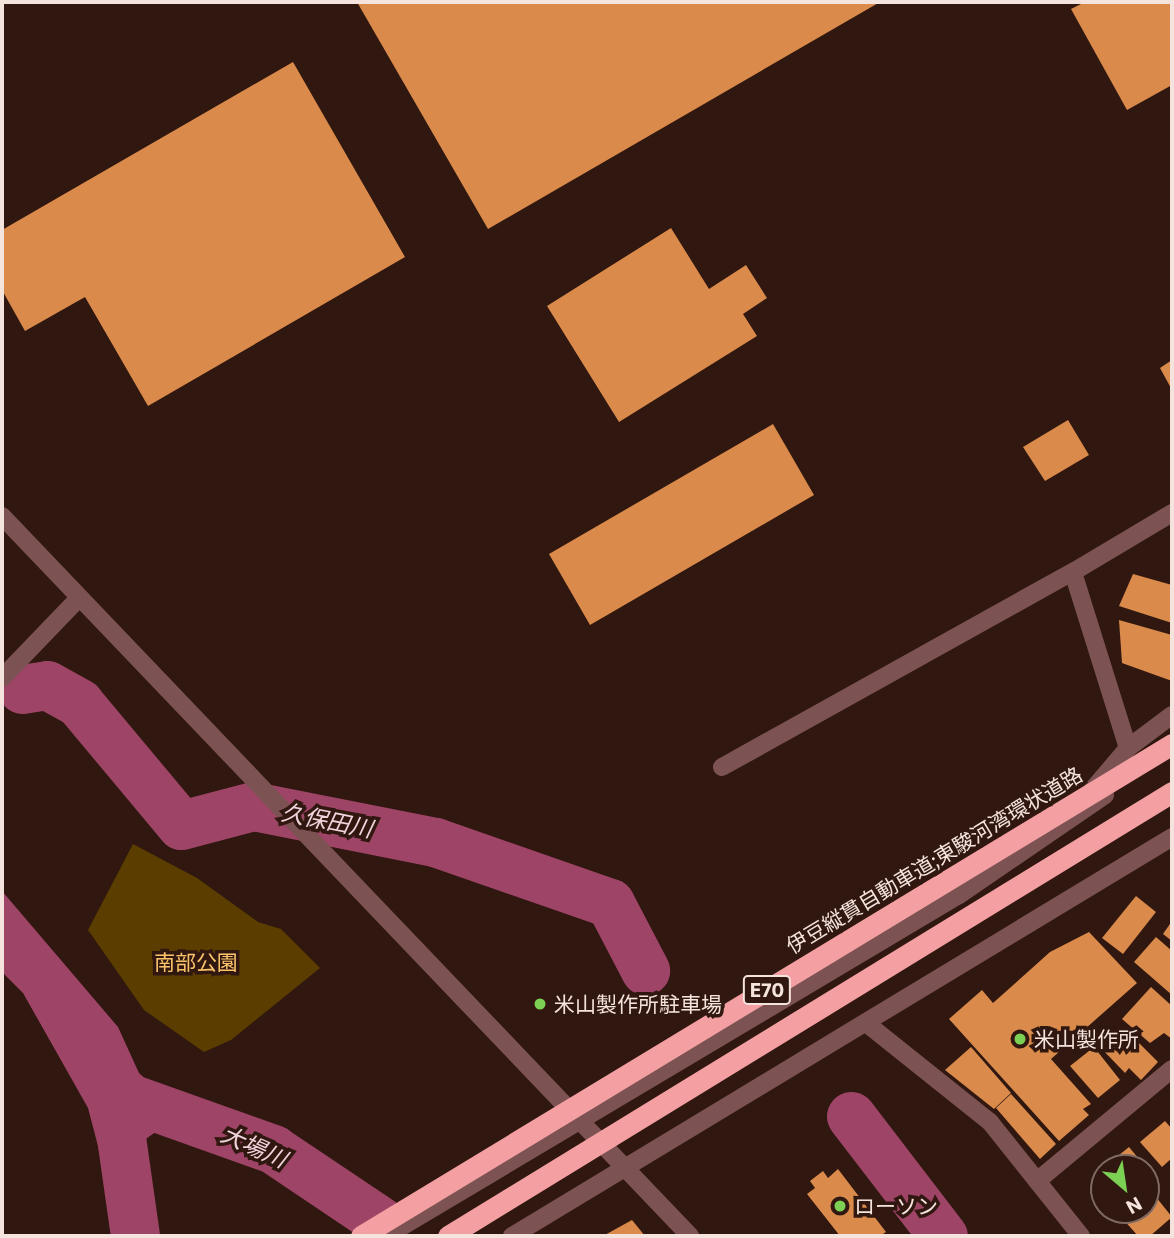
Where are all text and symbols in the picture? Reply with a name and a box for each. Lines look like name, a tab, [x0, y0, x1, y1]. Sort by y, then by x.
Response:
street label: 伊豆縦貫自動車道;東駿河湾環状道路	[781, 761, 1087, 959]
water label: 久保田川	[279, 798, 375, 842]
park label: 南部公園	[154, 949, 238, 975]
road number: E70	[742, 974, 792, 1006]
place label: 米山製作所駐車場	[554, 991, 722, 1017]
marker: 米山製作所駐車場	[532, 996, 548, 1012]
place label: 米山製作所	[1034, 1026, 1139, 1052]
marker: 米山製作所	[1012, 1031, 1028, 1047]
water label: 大場川	[217, 1119, 291, 1173]
north arrow	[1090, 1154, 1160, 1224]
place label: ローソン	[854, 1193, 938, 1219]
text: N	[1123, 1193, 1146, 1220]
marker: ローソン	[832, 1198, 848, 1214]

